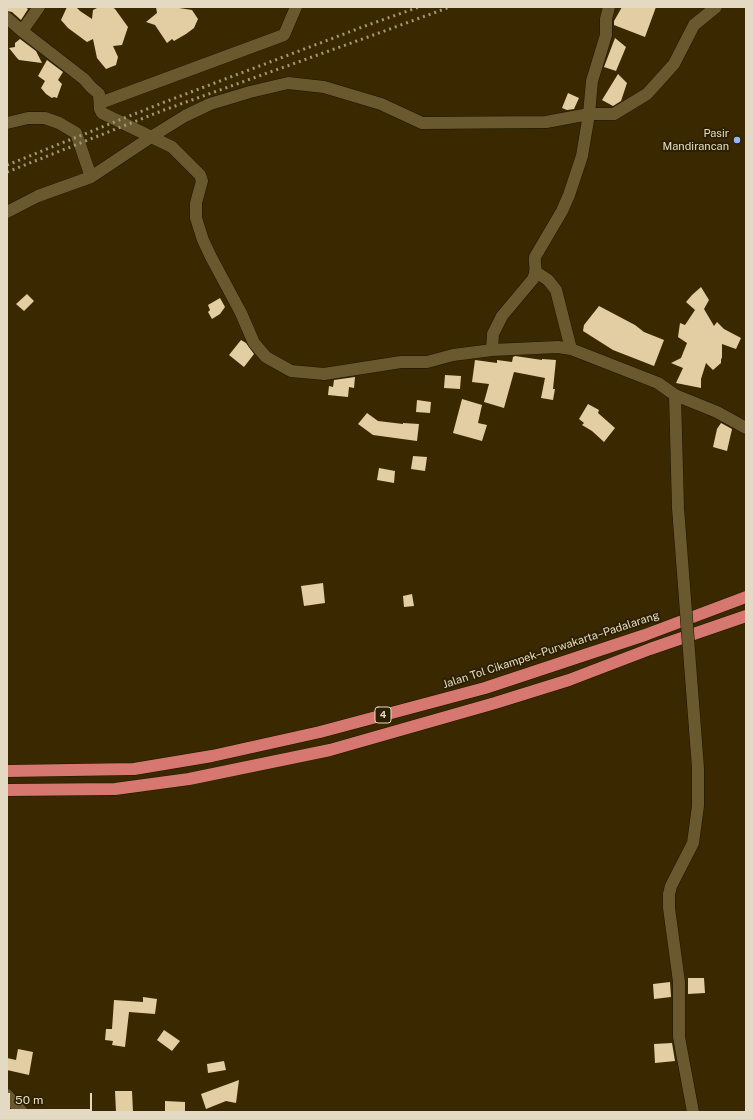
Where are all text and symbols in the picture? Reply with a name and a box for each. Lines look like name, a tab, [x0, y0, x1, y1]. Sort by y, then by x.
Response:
place label: Pasir Mandirancan	[663, 127, 729, 153]
marker: Pasir Mandirancan	[732, 135, 742, 145]
street label: Jalan Tol Cikampek–Purwakarta–Padalarang	[441, 609, 661, 691]
road number: 4	[375, 707, 391, 723]
scale bar	[10, 1085, 94, 1111]
text: 50 m	[15, 1093, 43, 1107]

